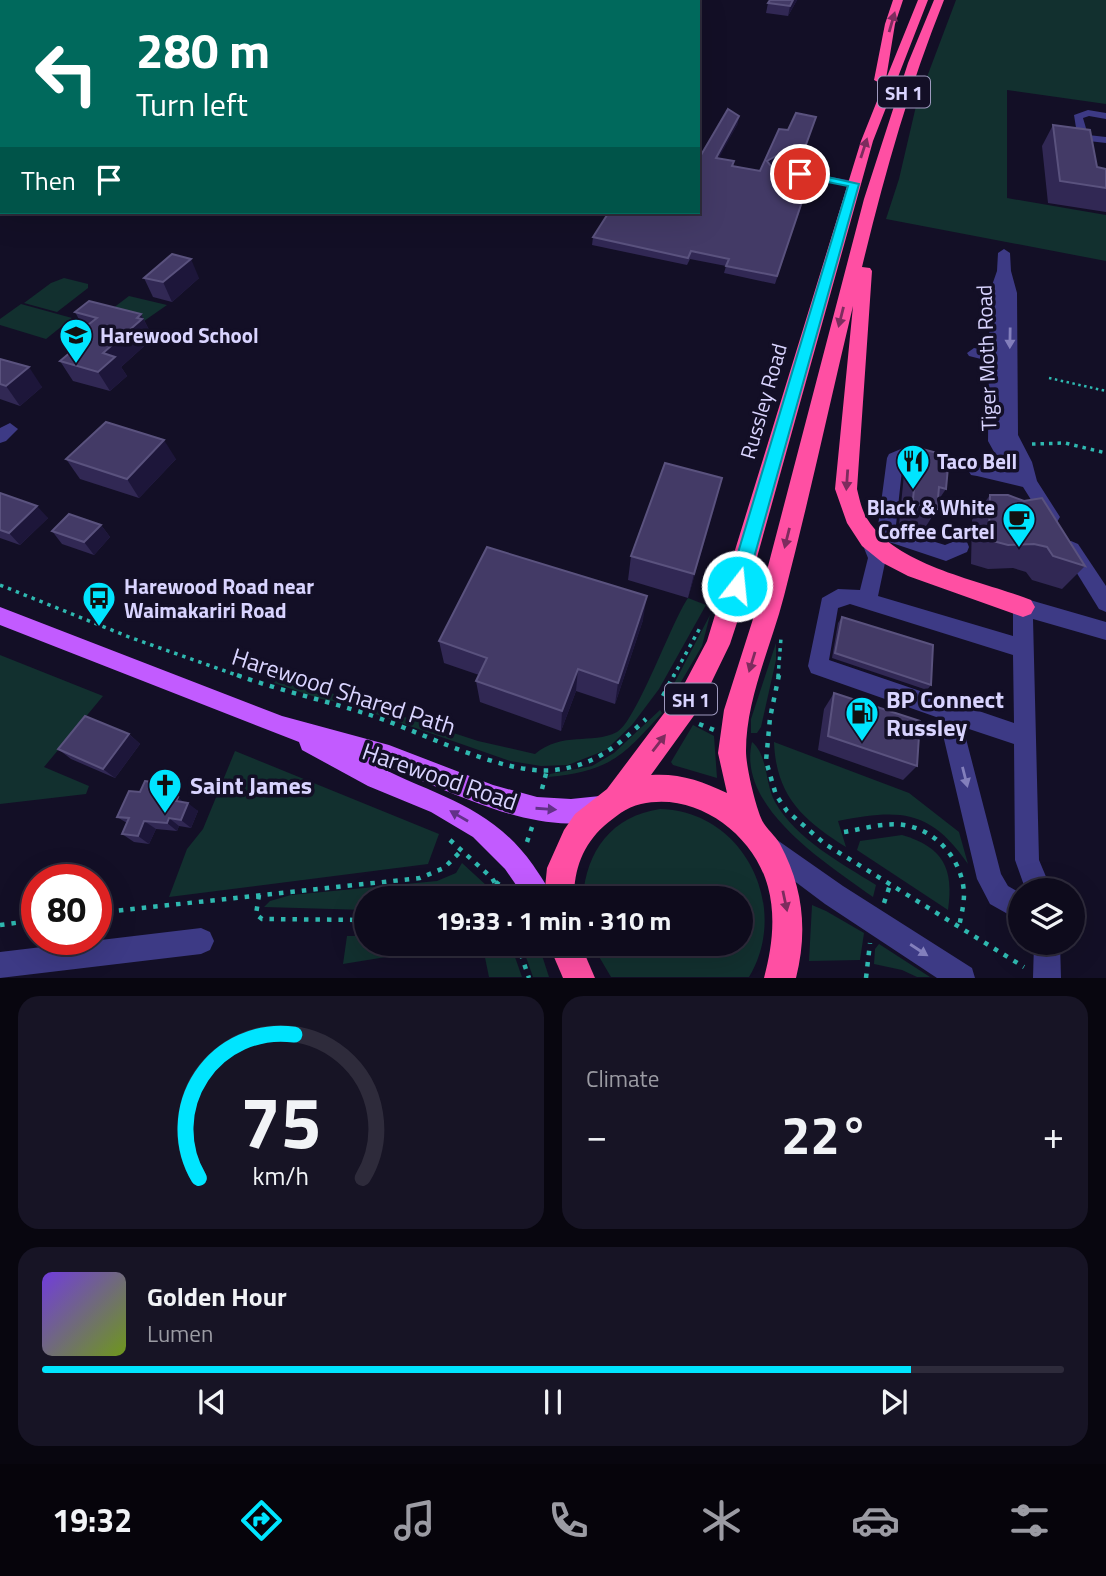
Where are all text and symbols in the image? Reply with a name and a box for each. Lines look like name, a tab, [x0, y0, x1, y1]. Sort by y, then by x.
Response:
one-way arrow	[887, 11, 897, 32]
text: 280 m	[136, 12, 270, 87]
icon: left	[21, 28, 112, 119]
road number: SH 1	[878, 76, 930, 108]
text: Turn left	[136, 80, 248, 128]
one-way arrow	[860, 138, 870, 159]
pin	[770, 144, 830, 204]
icon: arrive	[781, 155, 819, 193]
text: Then	[21, 161, 76, 200]
icon: arrive	[90, 161, 128, 199]
street label: Tiger Moth Road	[967, 284, 1005, 432]
one-way arrow	[835, 307, 846, 329]
school or university icon: Harewood School	[57, 316, 95, 365]
place label: Harewood School	[100, 319, 259, 351]
one-way arrow	[1004, 327, 1016, 349]
street label: Russley Road	[731, 339, 795, 463]
restaurant icon: Taco Bell	[894, 442, 932, 491]
place label: Taco Bell	[937, 445, 1017, 477]
one-way arrow	[841, 469, 852, 491]
place label: Black & White Coffee Cartel	[867, 491, 995, 547]
cafe icon: Black & White Coffee Cartel	[1000, 500, 1038, 549]
one-way arrow	[781, 527, 792, 549]
position arrow	[700, 549, 774, 623]
place label: Harewood Road near Waimakariri Road	[124, 570, 314, 626]
bus stop icon: Harewood Road near Waimakariri Road	[80, 579, 118, 628]
street label: Harewood Shared Path	[227, 638, 461, 744]
one-way arrow	[746, 652, 756, 673]
place label: BP Connect Russley	[886, 681, 1004, 745]
road number: SH 1	[665, 684, 717, 714]
fuel station icon: BP Connect Russley	[843, 694, 881, 743]
street label: Harewood Road	[358, 733, 522, 819]
one-way arrow	[652, 734, 667, 752]
church icon: Saint James	[146, 766, 184, 815]
place label: Saint James	[190, 767, 312, 803]
one-way arrow	[960, 767, 971, 789]
one-way arrow	[535, 804, 557, 815]
one-way arrow	[450, 809, 469, 822]
speed limit sign: 80	[21, 864, 112, 955]
map controls	[1008, 878, 1085, 955]
button: layers	[1008, 878, 1085, 955]
one-way arrow	[780, 890, 791, 912]
text: 19:33 · 1 min · 310 m	[436, 901, 671, 940]
one-way arrow	[910, 944, 929, 957]
text: Climate	[586, 1061, 659, 1096]
text: 75	[240, 1067, 322, 1177]
text: 22°	[781, 1095, 869, 1174]
text: −	[586, 1106, 607, 1164]
text: +	[1043, 1106, 1064, 1164]
text: km/h	[253, 1157, 309, 1195]
text: Golden Hour	[147, 1277, 287, 1316]
text: Lumen	[147, 1316, 213, 1351]
icon: previous	[193, 1383, 231, 1421]
icon: pause	[534, 1383, 572, 1421]
icon: next	[875, 1383, 913, 1421]
text: 19:32	[52, 1496, 132, 1544]
icon: directions	[237, 1496, 286, 1545]
icon: music	[390, 1496, 439, 1545]
icon: phone	[544, 1496, 593, 1545]
icon: climate	[697, 1496, 746, 1545]
icon: car	[851, 1496, 900, 1545]
icon: filters	[1005, 1496, 1054, 1545]

